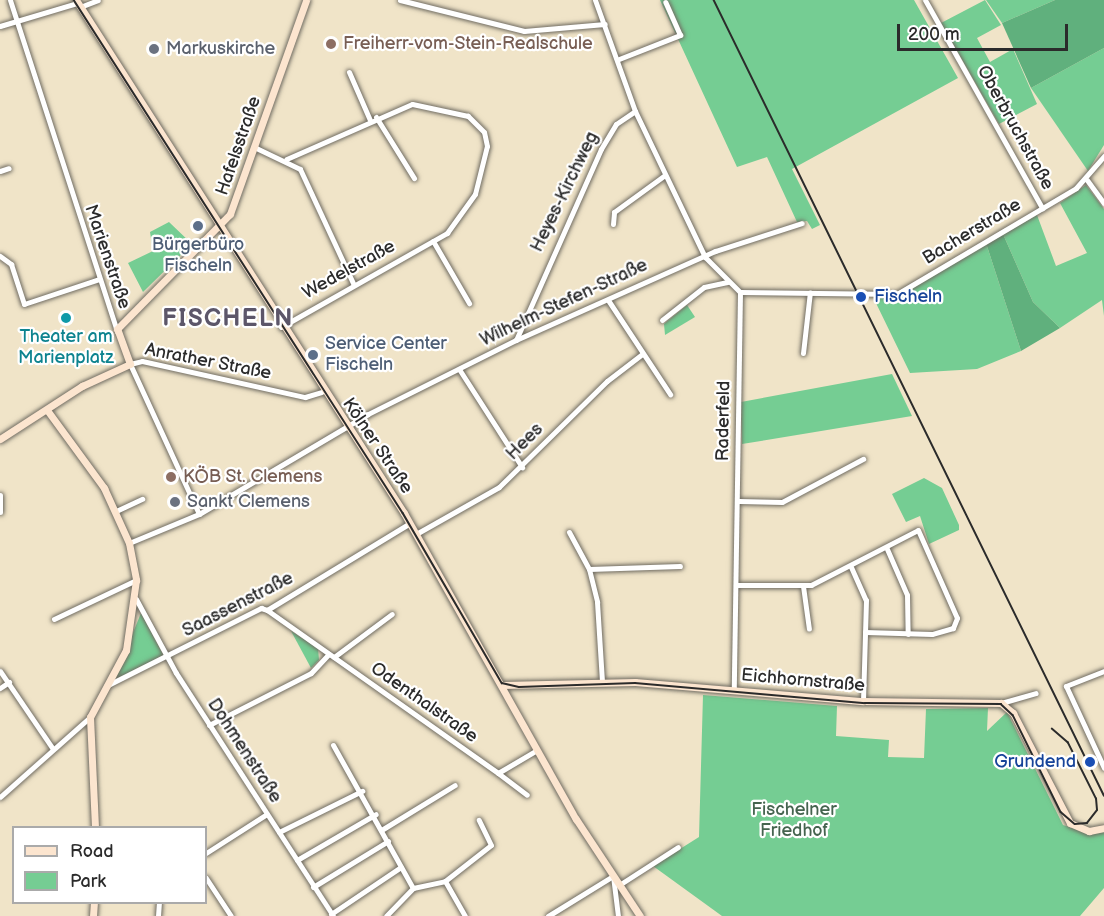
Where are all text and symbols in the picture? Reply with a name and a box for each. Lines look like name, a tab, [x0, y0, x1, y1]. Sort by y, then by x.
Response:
scale bar	[900, 12, 1071, 50]
text: 200 m	[908, 24, 960, 45]
place label: Freiherr-vom-Stein-Realschule	[343, 33, 593, 55]
marker: Freiherr-vom-Stein-Realschule	[324, 37, 338, 51]
place label: Markuskirche	[166, 38, 275, 60]
marker: Markuskirche	[147, 42, 161, 56]
street label: Oberbruchstraße	[972, 62, 1058, 194]
street label: Hafelsstraße	[212, 94, 266, 198]
street label: Heyes-Kirchweg	[527, 128, 603, 256]
street label: Bacherstraße	[919, 194, 1025, 270]
street label: Marienstraße	[79, 202, 135, 312]
marker: Bürgerbüro Fischeln	[191, 219, 205, 233]
place label: Bürgerbüro Fischeln	[152, 235, 244, 278]
street label: Wedelstraße	[299, 236, 399, 304]
street label: Wilhelm-Stefen-Straße	[477, 255, 651, 351]
place label: Fischeln	[874, 286, 942, 308]
marker: Fischeln	[852, 288, 870, 306]
district label: FISCHELN	[162, 305, 294, 333]
marker: Theater am Marienplatz	[59, 311, 73, 325]
place label: Theater am Marienplatz	[18, 327, 114, 370]
place label: Service Center Fischeln	[325, 334, 447, 376]
street label: Anrather Straße	[143, 339, 273, 385]
marker: Service Center Fischeln	[306, 348, 320, 362]
street label: Raderfeld	[713, 381, 735, 461]
street label: Kölner Straße	[337, 394, 417, 498]
street label: Hees	[502, 419, 548, 465]
place label: KÖB St. Clemens	[183, 466, 323, 488]
marker: KÖB St. Clemens	[164, 470, 178, 484]
place label: Sankt Clemens	[187, 491, 310, 513]
marker: Sankt Clemens	[168, 495, 182, 509]
street label: Saassenstraße	[179, 568, 297, 642]
street label: Odenthalstraße	[366, 658, 482, 748]
street label: Eichhornstraße	[740, 665, 866, 697]
street label: Dohmenstraße	[202, 695, 286, 807]
place label: Grundend	[994, 751, 1076, 773]
marker: Grundend	[1081, 753, 1099, 771]
park label: Fischelner Friedhof	[751, 800, 837, 842]
legend	[12, 826, 207, 904]
text: Road	[70, 841, 114, 862]
text: Park	[70, 871, 106, 892]

